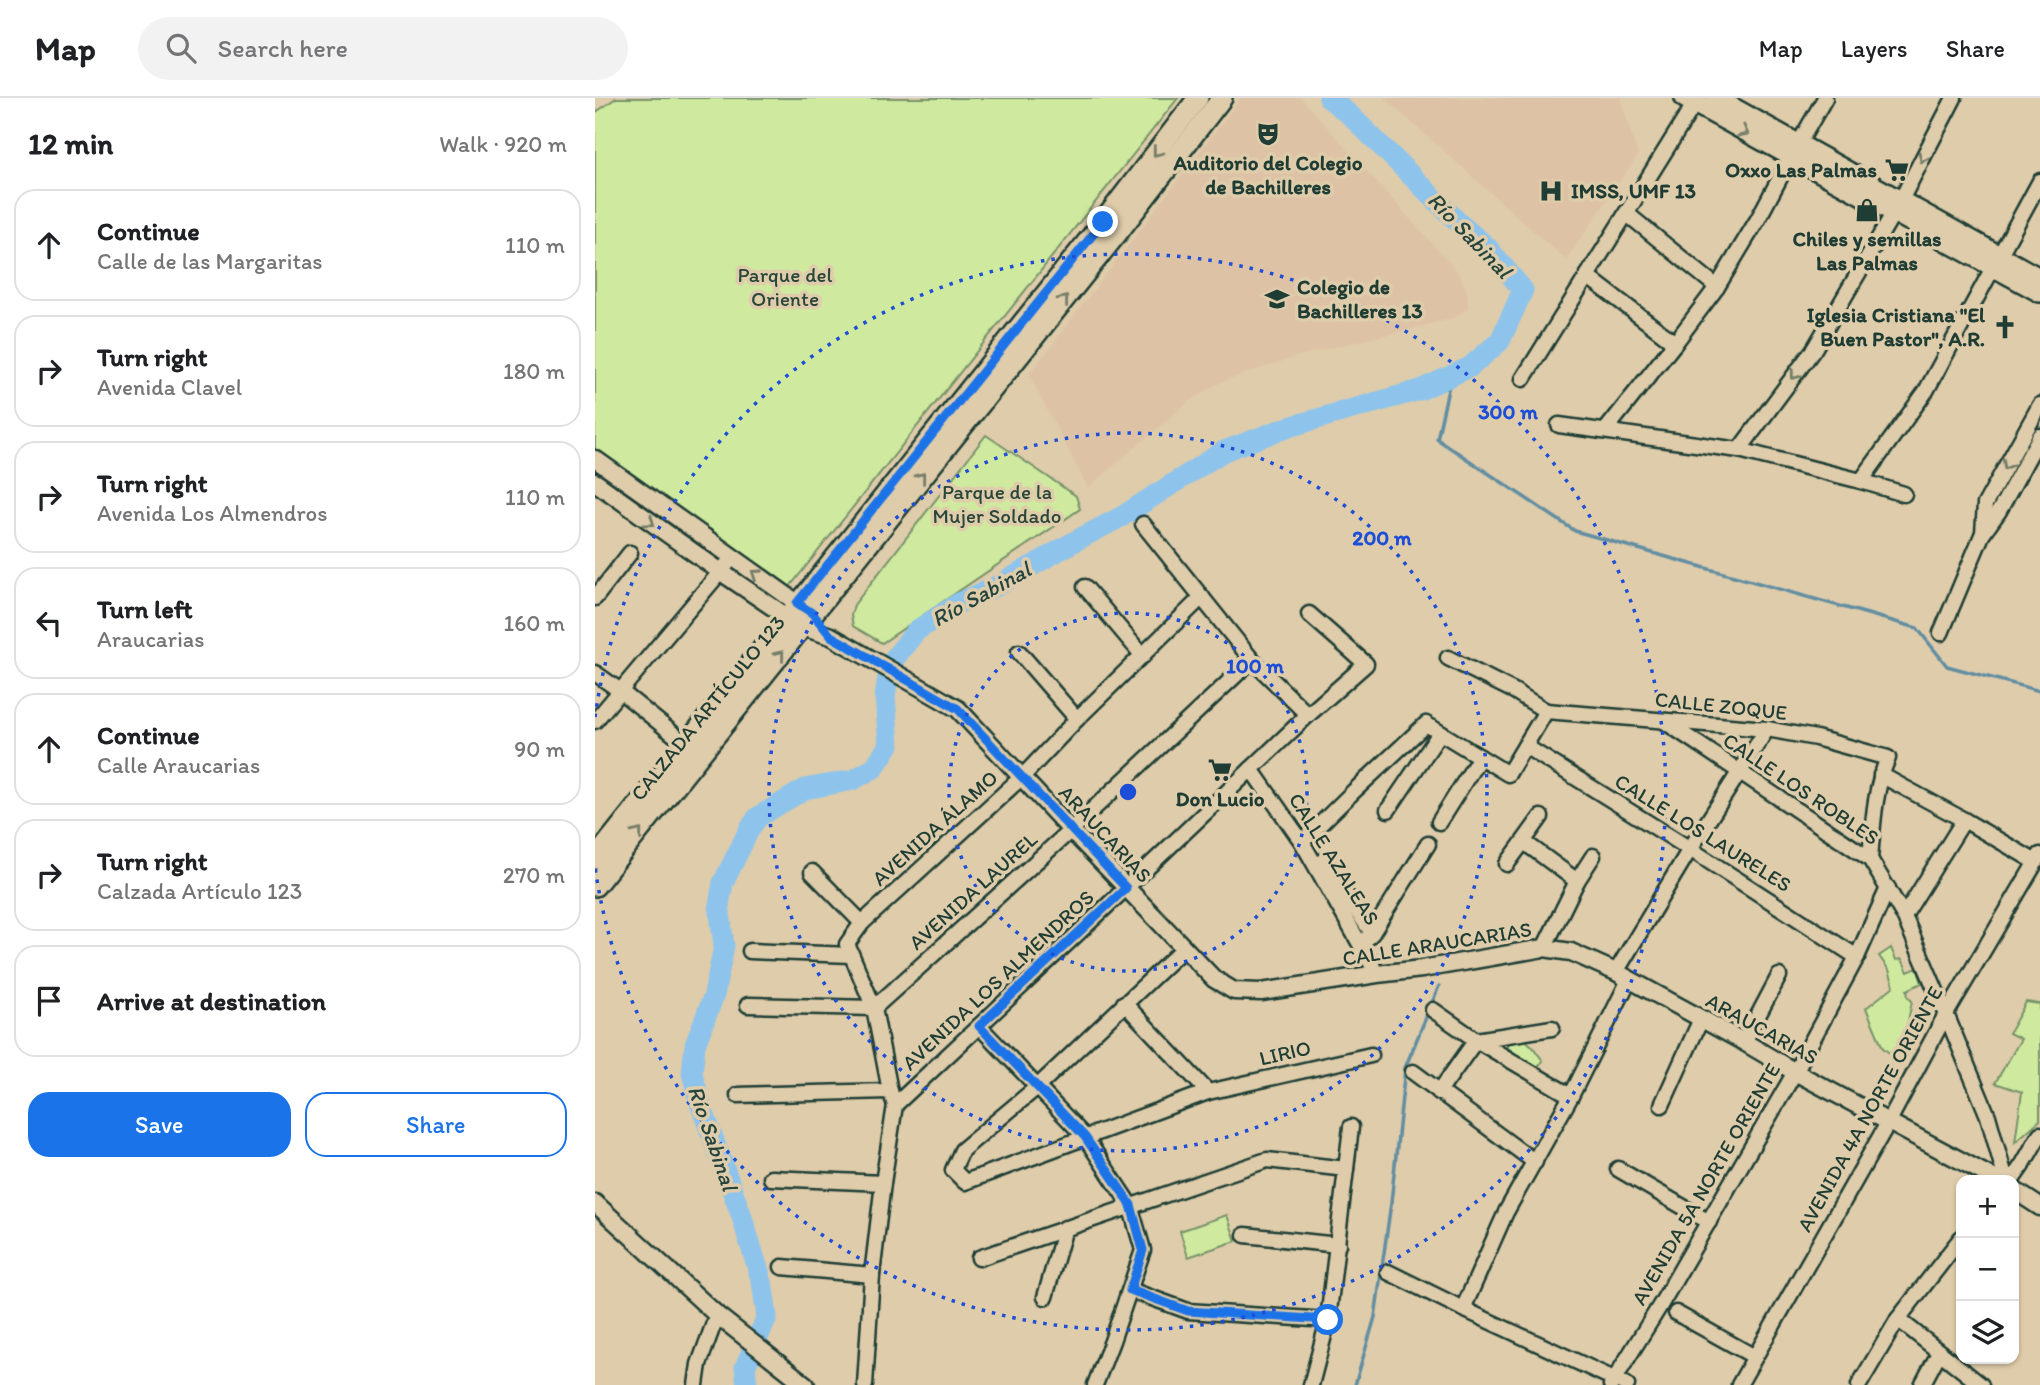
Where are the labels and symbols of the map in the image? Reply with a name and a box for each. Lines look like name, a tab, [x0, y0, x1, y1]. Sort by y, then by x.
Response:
theatre icon: Auditorio del Colegio de Bachilleres	[1254, 120, 1282, 148]
one-way arrow	[1737, 123, 1750, 137]
one-way arrow	[1152, 144, 1165, 157]
place label: Auditorio del Colegio de Bachilleres	[1173, 150, 1363, 199]
one-way arrow	[1917, 151, 1931, 164]
supermarket icon: Oxxo Las Palmas	[1883, 156, 1911, 184]
place label: Oxxo Las Palmas	[1725, 157, 1877, 182]
hospital icon: IMSS, UMF 13	[1537, 177, 1565, 205]
place label: IMSS, UMF 13	[1571, 178, 1696, 203]
water label: Río Sabinal	[1422, 186, 1519, 285]
shop icon: Chiles y semillas Las Palmas	[1853, 196, 1881, 224]
route end	[1087, 206, 1118, 237]
place label: Chiles y semillas Las Palmas	[1792, 226, 1942, 275]
park label: Parque del Oriente	[737, 262, 833, 311]
place label: Colegio de Bachilleres 13	[1297, 274, 1423, 323]
school or university icon: Colegio de Bachilleres 13	[1263, 285, 1291, 313]
one-way arrow	[1056, 295, 1068, 308]
place label: Iglesia Cristiana "El Buen Pastor", A.R.	[1807, 302, 1986, 351]
church icon: Iglesia Cristiana "El Buen Pastor", A.R.	[1991, 313, 2019, 341]
one-way arrow	[1790, 367, 1803, 380]
text: 300 m	[1478, 399, 1538, 424]
one-way arrow	[2002, 458, 2015, 470]
one-way arrow	[913, 472, 926, 485]
park label: Parque de la Mujer Soldado	[933, 479, 1061, 528]
one-way arrow	[642, 513, 655, 526]
text: 200 m	[1352, 525, 1412, 550]
water label: Río Sabinal	[926, 554, 1037, 633]
one-way arrow	[751, 570, 764, 582]
street label: CALZADA ARTÍCULO 123	[625, 610, 790, 805]
one-way arrow	[771, 650, 784, 662]
text: 100 m	[1226, 653, 1284, 678]
street label: CALLE ZOQUE	[1654, 686, 1789, 725]
street label: CALLE LOS ROBLES	[1719, 727, 1884, 850]
supermarket icon: Don Lucio	[1206, 756, 1234, 784]
street label: AVENIDA ÁLAMO	[867, 765, 1003, 891]
street label: CALLE LOS LAURELES	[1610, 768, 1796, 897]
street label: ARAUCARIAS	[1054, 780, 1157, 888]
centre of rings	[1116, 780, 1140, 804]
place label: Don Lucio	[1176, 786, 1265, 811]
street label: CALLE AZALEAS	[1284, 788, 1385, 929]
street label: AVENIDA LAUREL	[903, 826, 1042, 955]
one-way arrow	[629, 828, 642, 840]
street label: AVENIDA LOS ALMENDROS	[897, 884, 1099, 1075]
street label: CALLE ARAUCARIAS	[1341, 916, 1533, 971]
street label: AVENIDA 4A NORTE ORIENTE	[1791, 981, 1948, 1236]
street label: ARAUCARIAS	[1702, 988, 1823, 1070]
street label: LIRIO	[1257, 1034, 1313, 1071]
street label: AVENIDA 5A NORTE ORIENTE	[1626, 1058, 1785, 1309]
water label: Río Sabinal	[682, 1082, 745, 1196]
route start	[1312, 1304, 1343, 1335]

